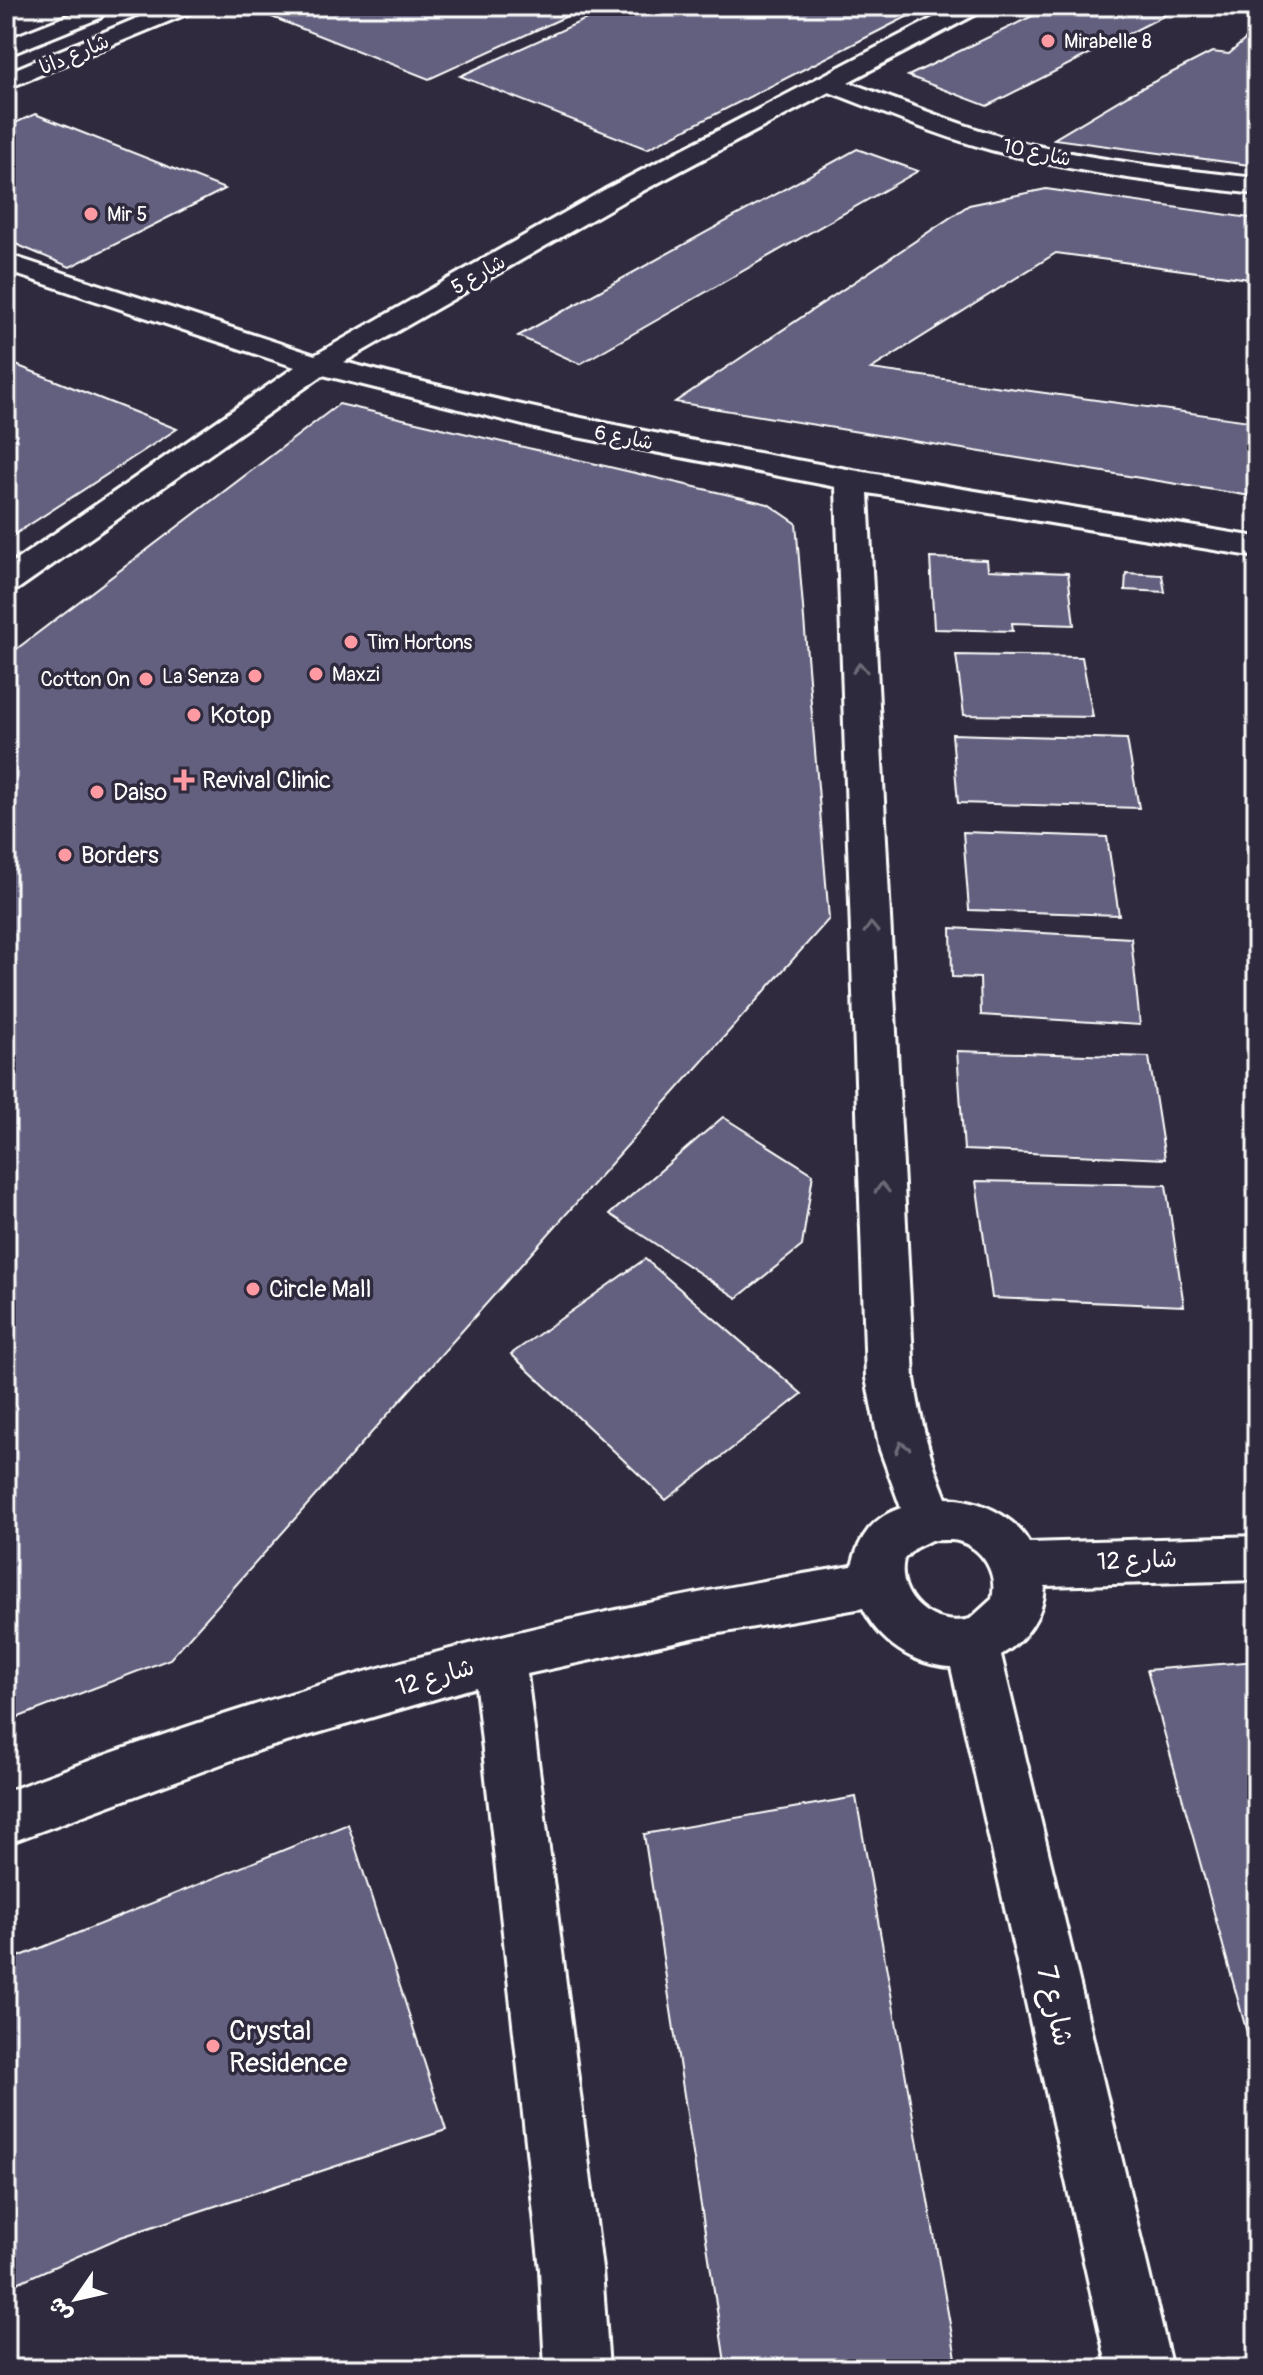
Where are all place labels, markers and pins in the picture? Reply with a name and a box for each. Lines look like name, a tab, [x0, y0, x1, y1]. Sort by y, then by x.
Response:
place label: Mirabelle 8	[1064, 29, 1152, 54]
marker: Mirabelle 8	[1039, 32, 1057, 50]
place label: Mir 5	[107, 202, 147, 227]
marker: Mir 5	[82, 205, 100, 223]
place label: Tim Hortons	[367, 630, 472, 655]
marker: Tim Hortons	[342, 633, 360, 651]
place label: Maxzi	[332, 662, 380, 687]
place label: La Senza	[162, 664, 239, 689]
marker: Maxzi	[307, 665, 325, 683]
place label: Cotton On	[41, 667, 130, 692]
marker: La Senza	[246, 667, 264, 685]
marker: Cotton On	[137, 670, 155, 688]
place label: Kotop	[210, 701, 272, 730]
marker: Kotop	[185, 706, 203, 724]
place label: Revival Clinic	[202, 766, 331, 795]
marker: Revival Clinic	[173, 769, 195, 791]
place label: Daiso	[113, 778, 167, 807]
marker: Daiso	[88, 783, 106, 801]
place label: Borders	[81, 841, 159, 870]
marker: Borders	[56, 846, 74, 864]
place label: Circle Mall	[269, 1275, 371, 1304]
marker: Circle Mall	[244, 1280, 262, 1298]
place label: Crystal Residence	[229, 2014, 348, 2081]
marker: Crystal Residence	[204, 2037, 222, 2055]

